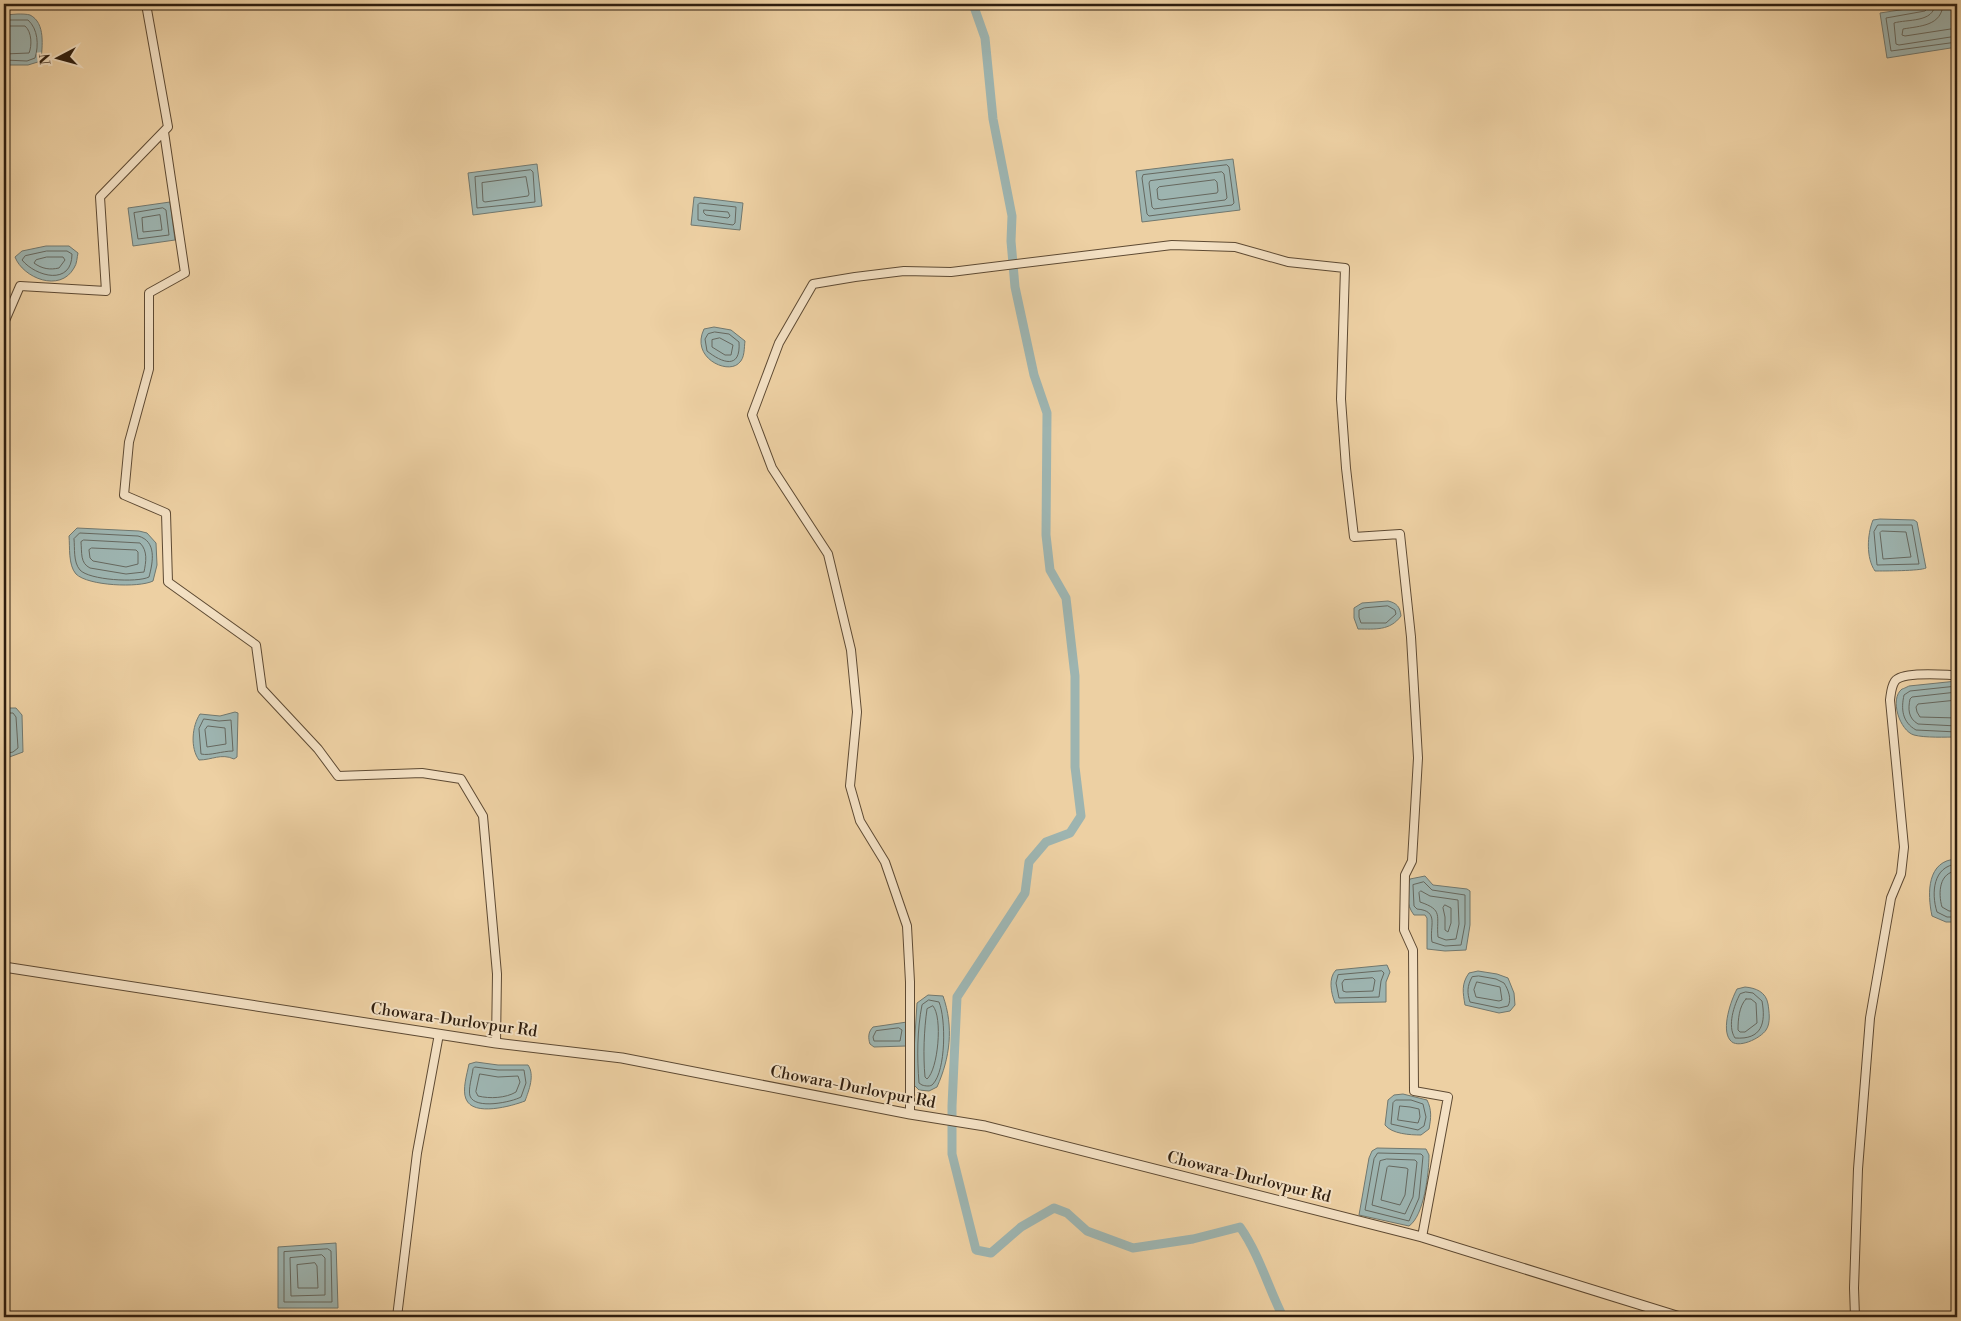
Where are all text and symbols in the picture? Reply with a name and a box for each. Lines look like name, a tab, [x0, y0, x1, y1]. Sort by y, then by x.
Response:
north arrow	[32, 32, 82, 82]
text: N	[37, 53, 56, 66]
street label: Chowara-Durlovpur Rd	[369, 998, 539, 1042]
street label: Chowara-Durlovpur Rd	[769, 1061, 937, 1113]
street label: Chowara-Durlovpur Rd	[1165, 1147, 1333, 1207]

